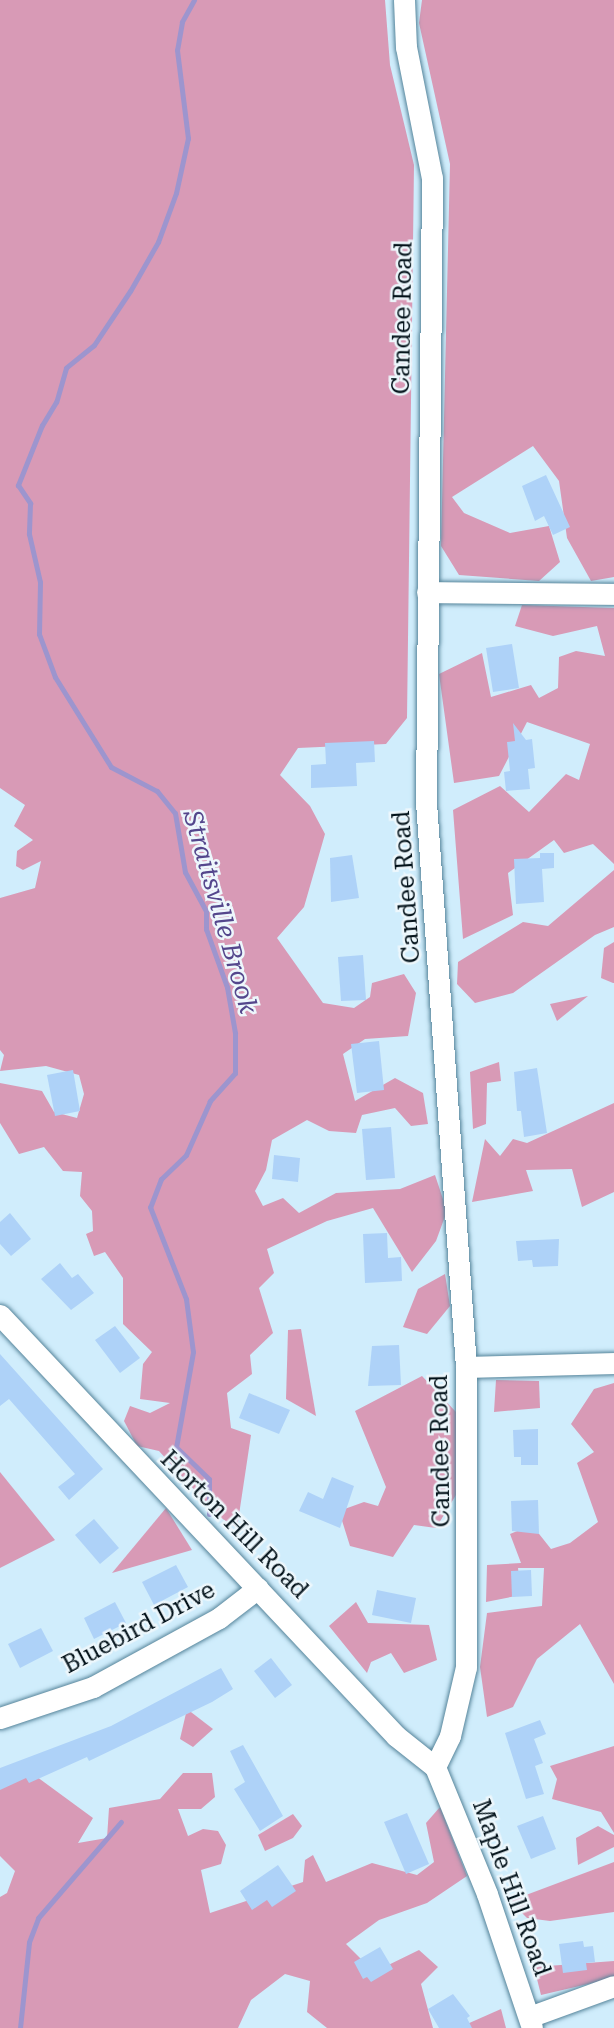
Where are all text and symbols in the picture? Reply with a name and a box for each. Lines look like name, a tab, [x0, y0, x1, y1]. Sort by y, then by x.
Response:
street label: Candee Road	[387, 241, 419, 395]
water label: Straitsville Brook	[176, 807, 264, 1017]
street label: Candee Road	[387, 810, 427, 964]
street label: Candee Road	[425, 1374, 457, 1528]
street label: Horton Hill Road	[154, 1445, 314, 1605]
street label: Bluebird Drive	[58, 1576, 220, 1680]
street label: Maple Hill Road	[466, 1796, 556, 1980]

